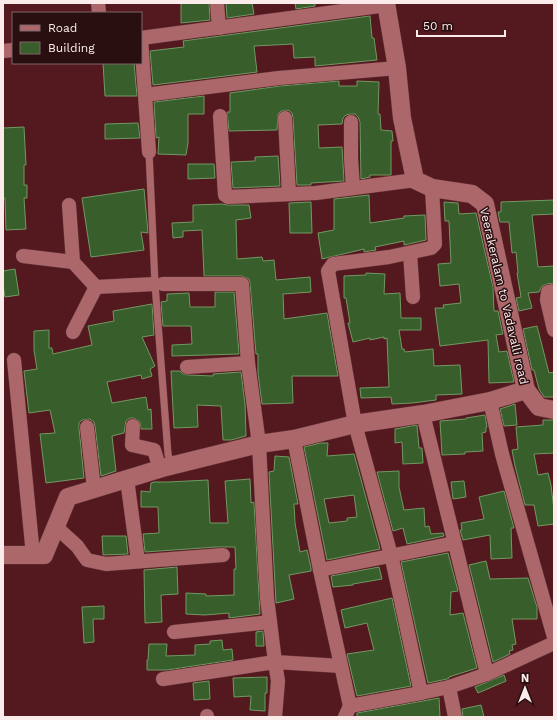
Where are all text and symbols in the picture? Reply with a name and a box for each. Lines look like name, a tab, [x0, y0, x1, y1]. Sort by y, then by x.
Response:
legend	[12, 12, 142, 64]
scale bar	[417, 12, 505, 38]
text: 50 m	[423, 19, 453, 33]
text: Road	[48, 21, 77, 35]
text: Building	[48, 41, 95, 55]
street label: Veerakeralam to Vadavalli road	[477, 206, 531, 386]
north arrow	[505, 668, 545, 708]
text: N	[521, 672, 529, 685]

